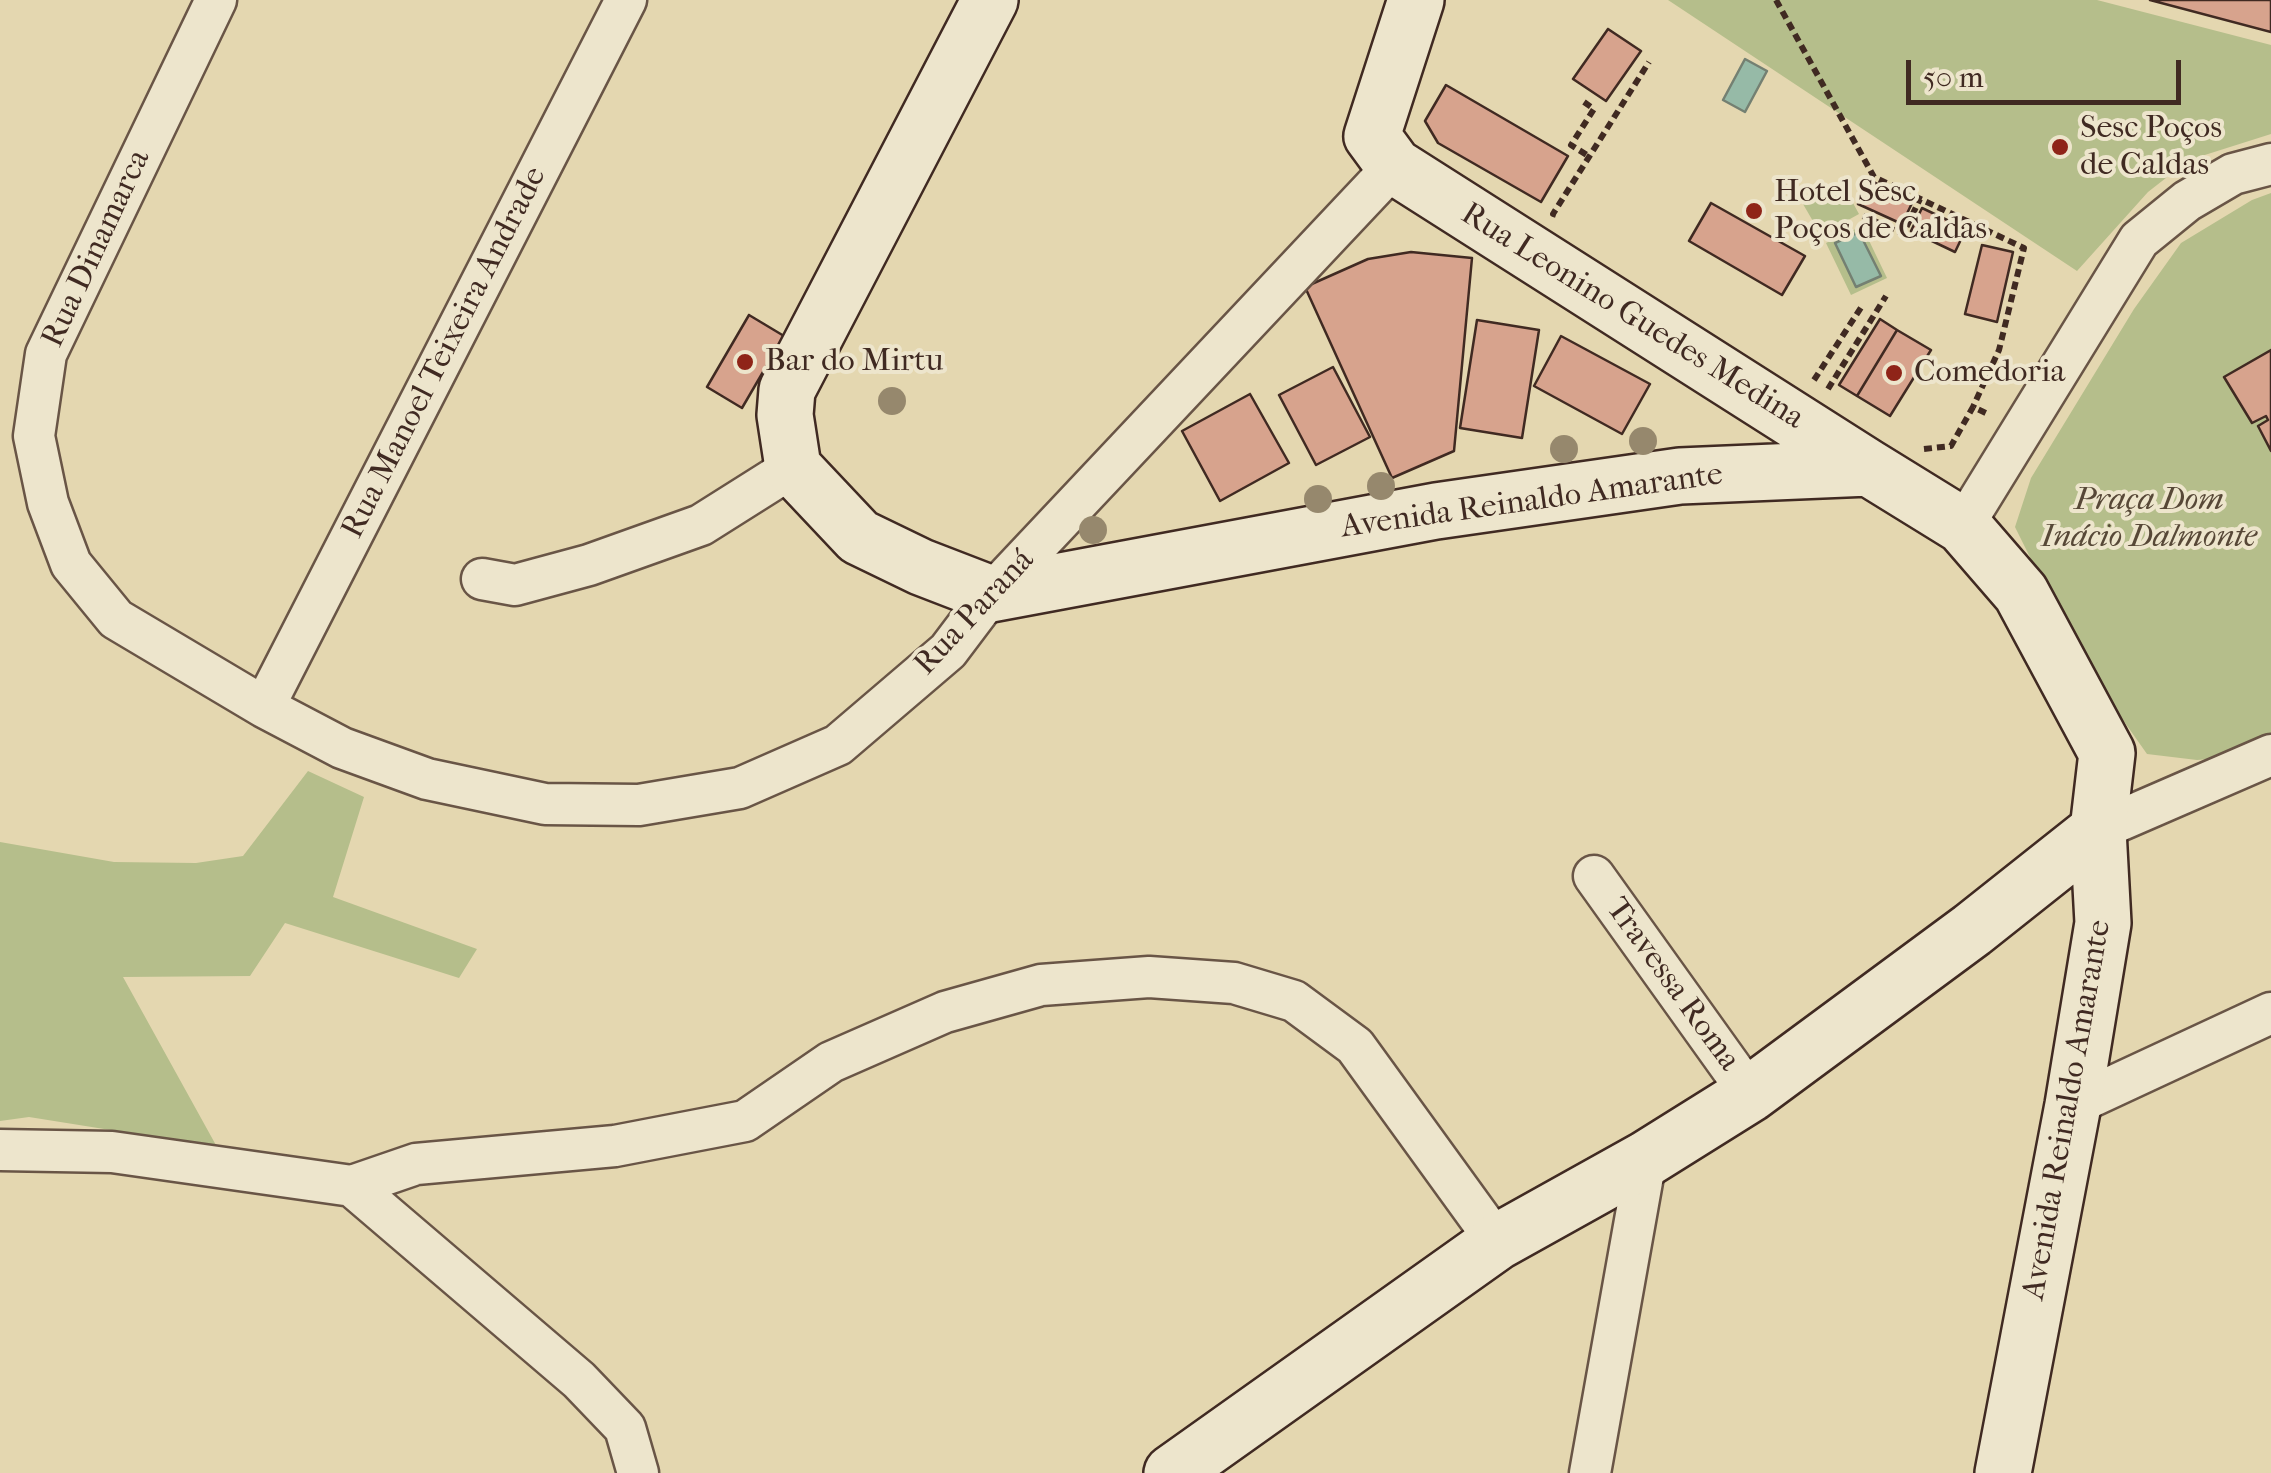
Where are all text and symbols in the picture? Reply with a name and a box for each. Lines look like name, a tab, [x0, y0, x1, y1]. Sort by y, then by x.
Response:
scale bar	[1911, 40, 2186, 102]
text: 50 m	[1923, 60, 1984, 95]
place label: Sesc Poços de Caldas	[2080, 110, 2222, 185]
marker: Sesc Poços de Caldas	[2049, 136, 2071, 158]
street label: Rua Dinamarca	[34, 144, 160, 354]
street label: Rua Manoel Teixeira Andrade	[334, 161, 556, 545]
place label: Hotel Sesc Poços de Caldas	[1774, 174, 1987, 249]
street label: Rua Leonino Guedes Medina	[1454, 196, 1810, 438]
marker: Hotel Sesc Poços de Caldas	[1743, 200, 1765, 222]
place label: Bar do Mirtu	[765, 343, 944, 381]
marker: Bar do Mirtu	[734, 351, 756, 373]
place label: Comedoria	[1914, 354, 2065, 392]
marker: Comedoria	[1883, 362, 1905, 384]
street label: Avenida Reinaldo Amarante	[1339, 456, 1725, 548]
park label: Praça Dom Inácio Dalmonte	[2041, 482, 2257, 557]
street label: Rua Paraná	[907, 542, 1043, 684]
street label: Travessa Roma	[1597, 891, 1747, 1079]
street label: Avenida Reinaldo Amarante	[2016, 917, 2120, 1303]

